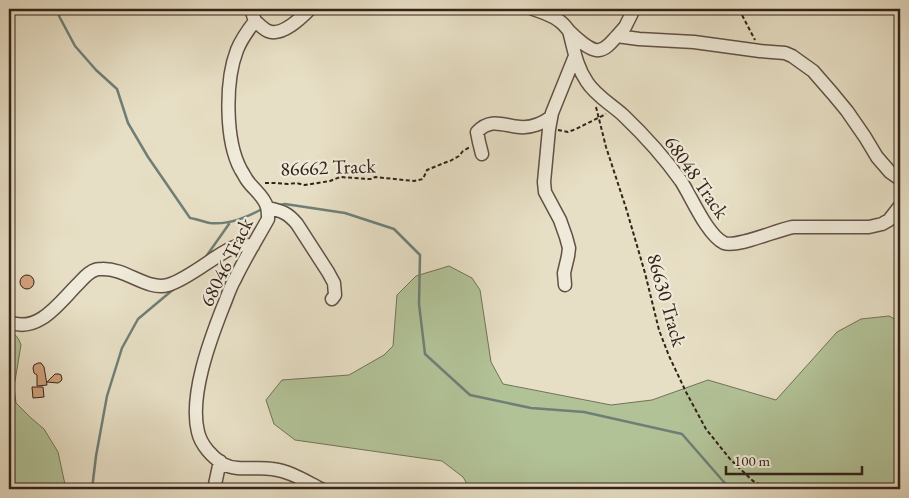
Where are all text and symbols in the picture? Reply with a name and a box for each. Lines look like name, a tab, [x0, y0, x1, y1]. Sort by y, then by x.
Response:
street label: 68048 Track	[659, 130, 735, 224]
street label: 86662 Track	[280, 152, 377, 182]
street label: 68046 Track	[193, 213, 259, 311]
street label: 86630 Track	[641, 250, 693, 350]
scale bar	[726, 443, 863, 475]
text: 100 m	[734, 451, 771, 470]

